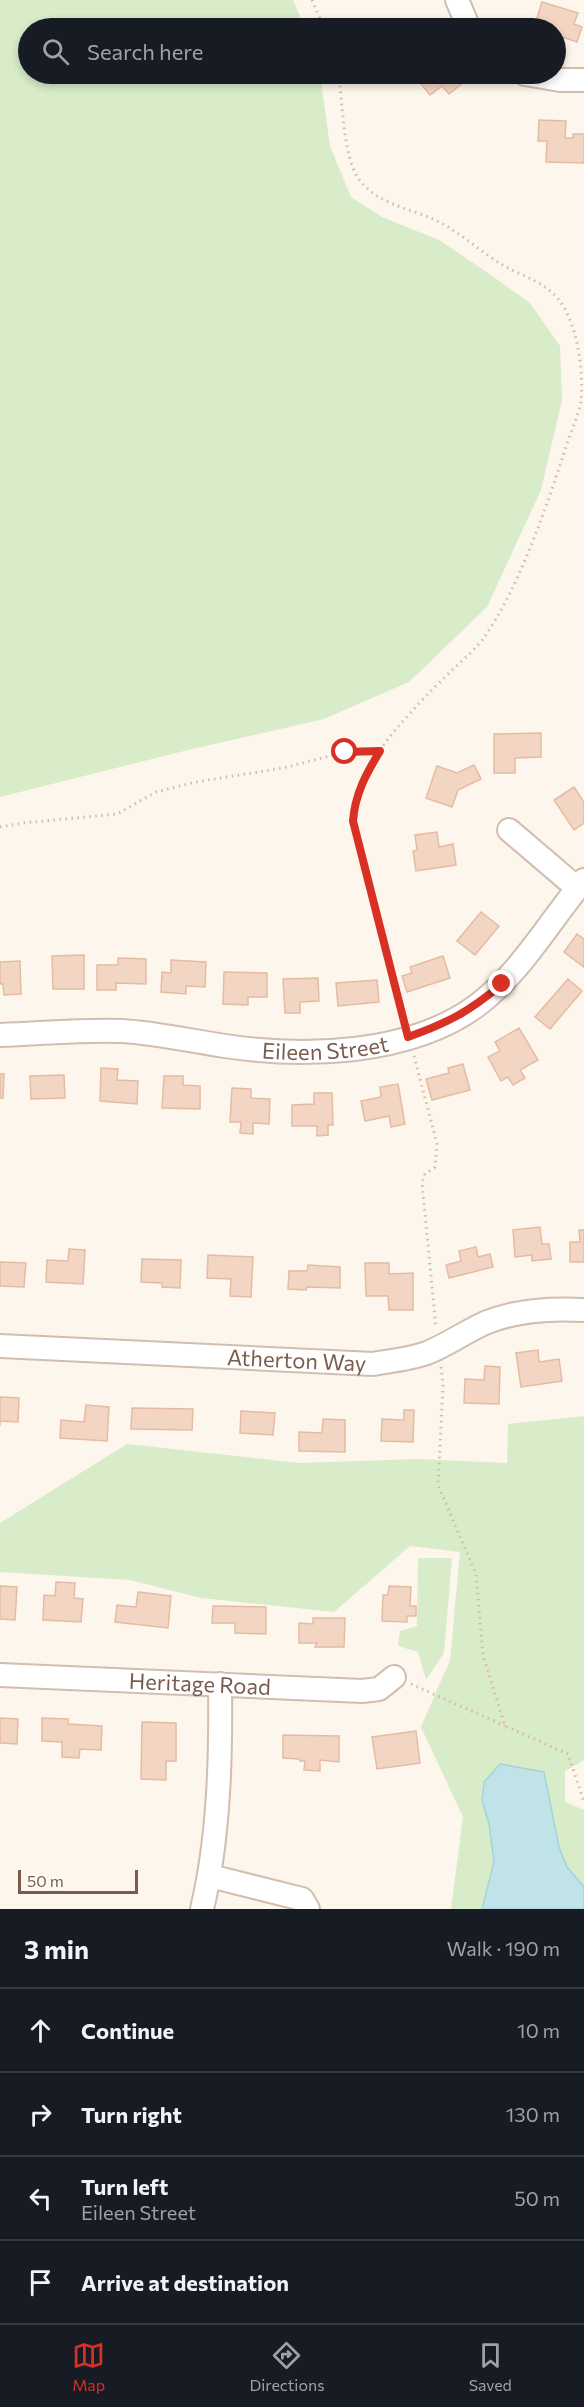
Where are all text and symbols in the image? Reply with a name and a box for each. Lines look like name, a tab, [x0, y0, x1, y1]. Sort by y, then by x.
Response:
search box	[18, 18, 566, 84]
icon: search	[39, 35, 72, 68]
text: Search here	[87, 38, 203, 65]
route start	[331, 738, 357, 764]
route end	[488, 970, 514, 996]
street label: Eileen Street	[261, 1030, 391, 1065]
street label: Atherton Way	[227, 1343, 367, 1377]
street label: Heritage Road	[128, 1667, 271, 1700]
scale bar	[18, 1867, 138, 1894]
text: 50 m	[27, 1871, 64, 1890]
text: 3 min	[24, 1933, 89, 1964]
text: Walk · 190 m	[447, 1936, 560, 1960]
icon: ahead	[24, 2014, 57, 2047]
text: Continue	[81, 2017, 174, 2044]
text: 10 m	[517, 2018, 560, 2042]
icon: right	[24, 2098, 57, 2131]
text: Turn right	[81, 2101, 182, 2128]
text: 130 m	[506, 2102, 560, 2126]
text: Turn left	[81, 2173, 168, 2200]
icon: left	[24, 2182, 57, 2215]
text: 50 m	[514, 2186, 560, 2210]
text: Eileen Street	[81, 2200, 196, 2224]
icon: arrive	[24, 2266, 57, 2299]
text: Arrive at destination	[81, 2269, 289, 2296]
tab: Map	[72, 2339, 105, 2394]
tab: Directions	[249, 2339, 324, 2394]
tab: Saved	[469, 2339, 512, 2394]

